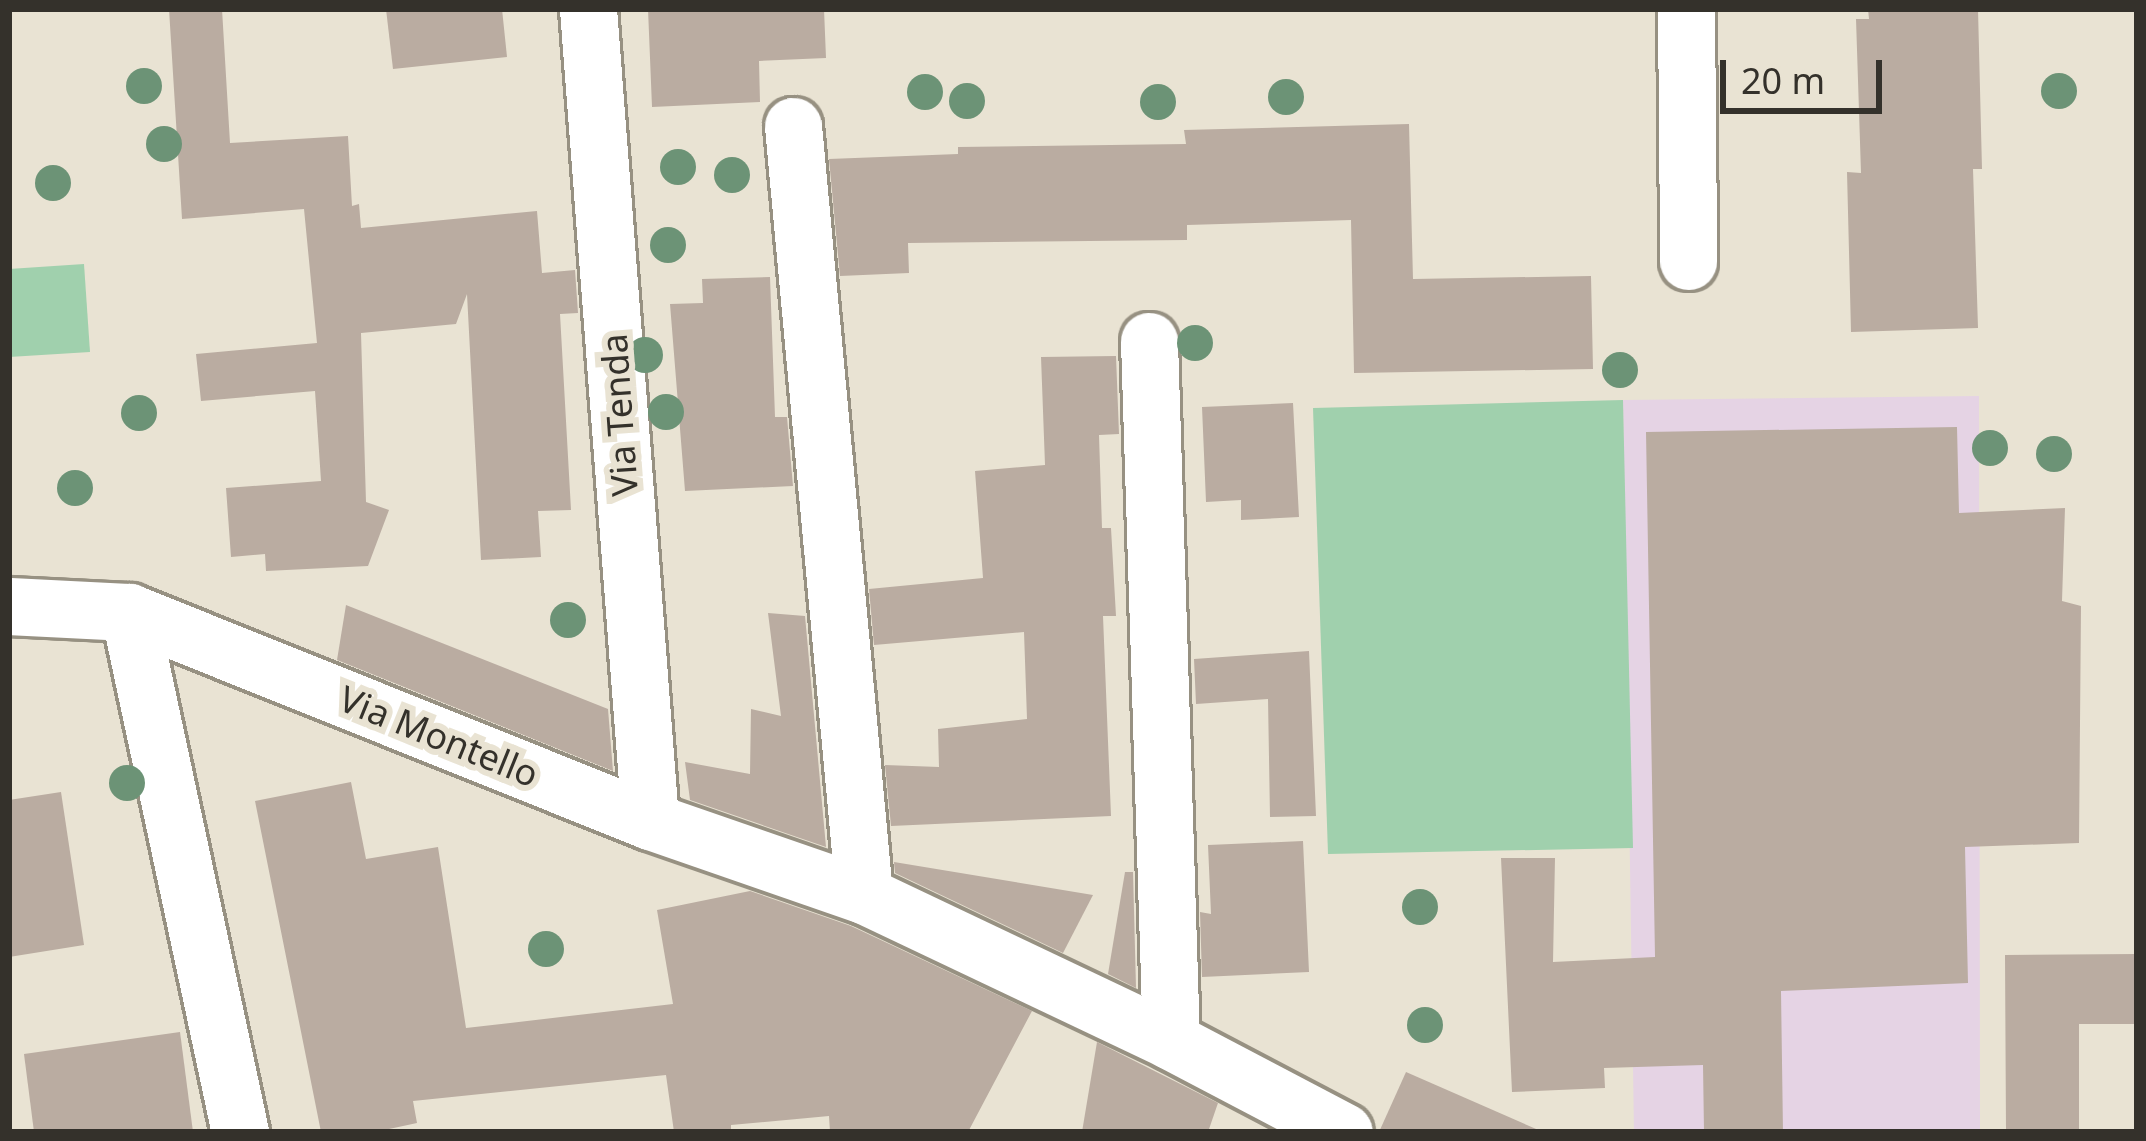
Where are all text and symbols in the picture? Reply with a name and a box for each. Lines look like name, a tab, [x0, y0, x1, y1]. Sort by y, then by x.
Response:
scale bar	[1726, 36, 1888, 110]
text: 20 m	[1741, 56, 1825, 105]
street label: Via Tenda	[592, 332, 646, 498]
street label: Via Montello	[333, 676, 545, 796]

